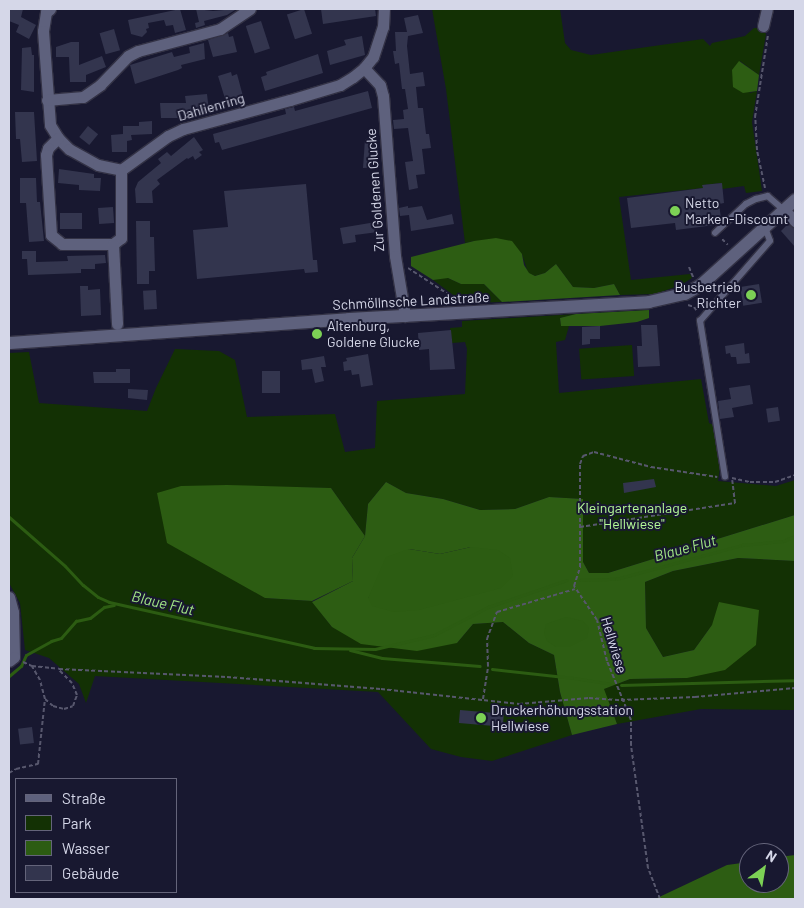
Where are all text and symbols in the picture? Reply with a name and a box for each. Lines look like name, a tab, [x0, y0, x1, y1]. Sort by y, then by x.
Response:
street label: Dahlienring	[176, 89, 246, 125]
street label: Zur Goldenen Glucke	[362, 128, 388, 252]
place label: Netto Marken-Discount	[685, 195, 788, 228]
marker: Netto Marken-Discount	[669, 205, 681, 217]
place label: Busbetrieb Richter	[674, 279, 741, 312]
street label: Schmöllnsche Landstraße	[332, 288, 490, 314]
marker: Busbetrieb Richter	[745, 289, 757, 301]
place label: Altenburg, Goldene Glucke	[327, 318, 420, 351]
marker: Altenburg, Goldene Glucke	[311, 328, 323, 340]
park label: Kleingartenanlage "Hellwiese"	[577, 500, 687, 532]
water label: Blaue Flut	[652, 531, 718, 565]
water label: Blaue Flut	[130, 587, 196, 619]
street label: Hellwiese	[597, 615, 631, 675]
place label: Druckerhöhungsstation Hellwiese	[491, 702, 633, 734]
marker: Druckerhöhungsstation Hellwiese	[475, 712, 487, 724]
legend	[15, 778, 178, 893]
text: Straße	[62, 789, 106, 807]
text: Park	[62, 814, 91, 832]
text: Wasser	[62, 839, 110, 857]
north arrow	[739, 843, 789, 893]
text: N	[763, 846, 780, 865]
text: Gebäude	[62, 864, 119, 882]

